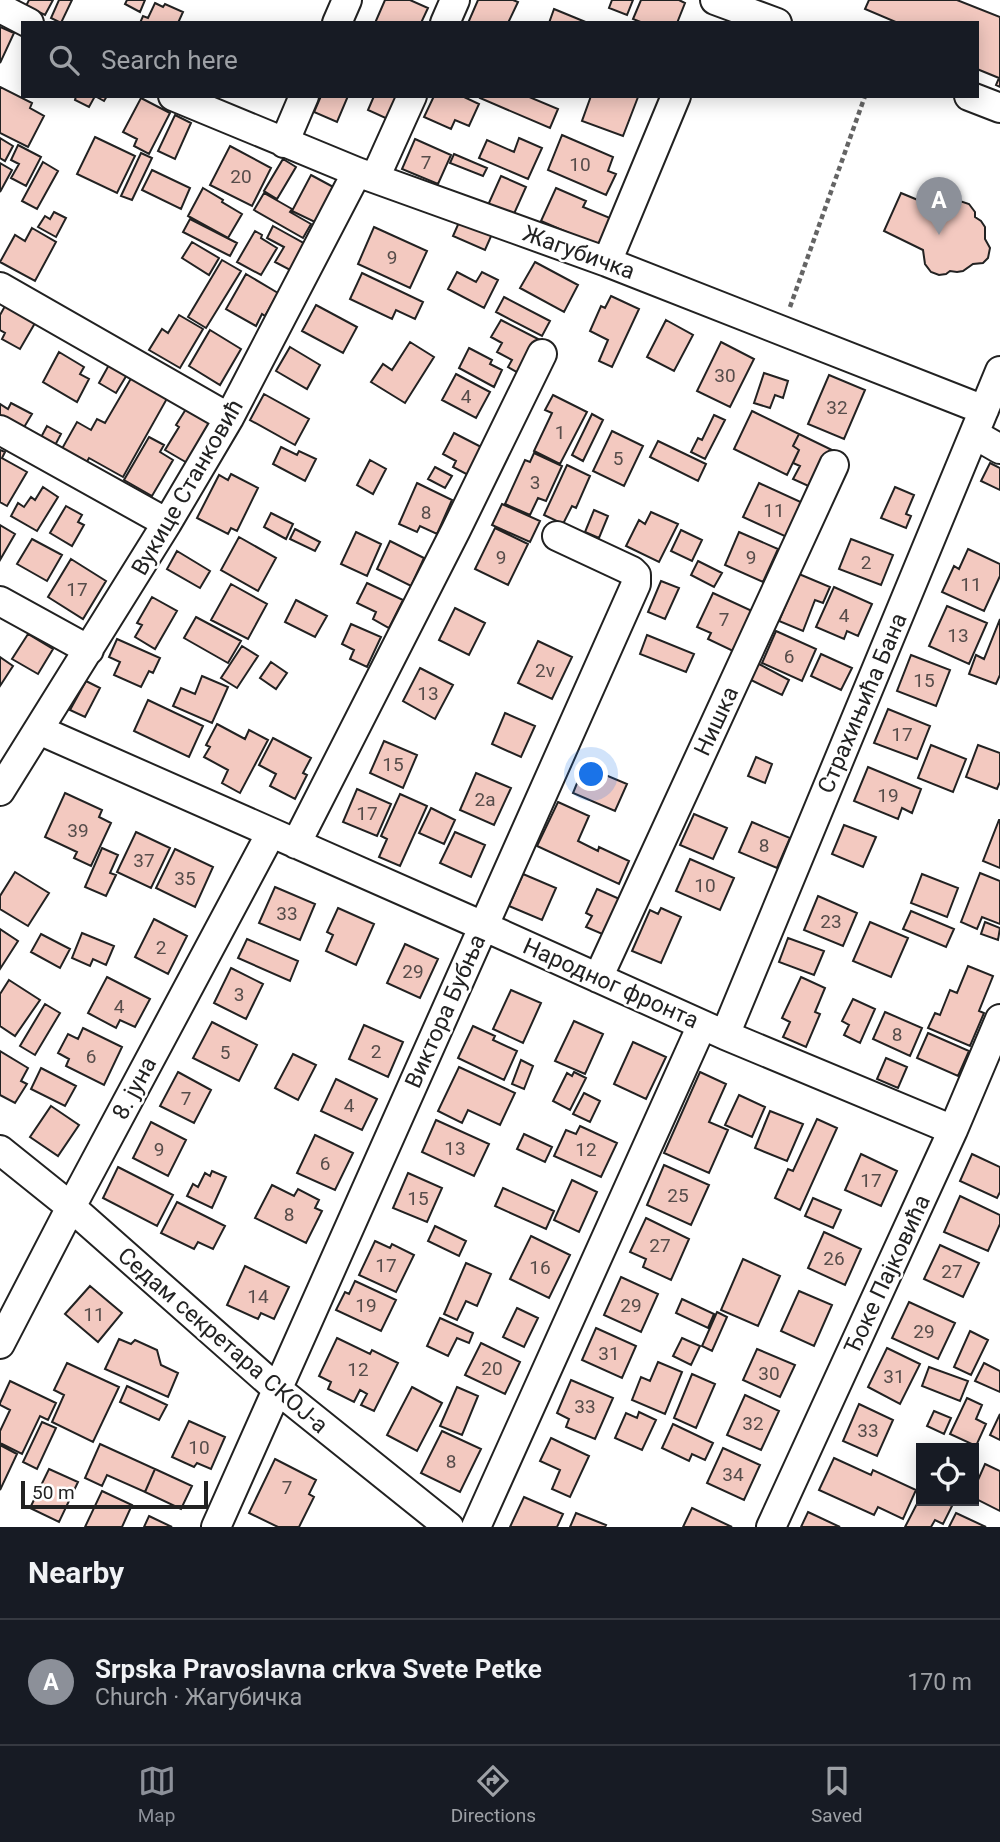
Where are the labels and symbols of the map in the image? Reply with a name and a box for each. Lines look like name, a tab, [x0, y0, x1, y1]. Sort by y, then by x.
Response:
house number: 7	[421, 151, 431, 174]
house number: 10	[569, 153, 591, 176]
house number: 20	[230, 165, 252, 188]
pin: A	[916, 177, 962, 235]
street label: Жагубичка	[519, 220, 639, 285]
house number: 9	[387, 246, 397, 269]
house number: 30	[714, 364, 736, 387]
house number: 4	[461, 385, 472, 408]
street label: Вукице Станковић	[126, 394, 249, 580]
house number: 32	[826, 396, 848, 419]
house number: 1	[555, 421, 565, 444]
house number: 5	[613, 447, 623, 470]
house number: 3	[530, 471, 540, 494]
house number: 11	[763, 499, 785, 522]
house number: 8	[421, 501, 431, 524]
house number: 9	[496, 546, 506, 569]
house number: 9	[746, 546, 756, 569]
house number: 2	[861, 551, 871, 574]
house number: 11	[960, 573, 982, 596]
house number: 17	[66, 578, 88, 601]
house number: 4	[839, 604, 850, 627]
house number: 7	[719, 608, 729, 631]
street label: Страхињића Бана	[812, 609, 913, 797]
house number: 13	[947, 624, 969, 647]
house number: 6	[784, 645, 794, 668]
house number: 2v	[535, 659, 555, 682]
house number: 15	[913, 669, 935, 692]
house number: 13	[417, 682, 439, 705]
street label: Нишка	[689, 682, 744, 760]
house number: 17	[891, 723, 913, 746]
house number: 15	[382, 753, 404, 776]
your location	[574, 757, 608, 791]
house number: 19	[877, 784, 899, 807]
house number: 2a	[474, 788, 496, 811]
house number: 17	[356, 802, 378, 825]
house number: 39	[67, 819, 89, 842]
house number: 8	[759, 834, 769, 857]
house number: 37	[133, 849, 155, 872]
house number: 35	[174, 867, 196, 890]
house number: 10	[694, 874, 716, 897]
house number: 33	[276, 902, 298, 925]
house number: 23	[820, 910, 842, 933]
street label: Виктора Бубња	[400, 930, 491, 1092]
street label: Народног фронта	[519, 933, 703, 1034]
house number: 2	[156, 936, 166, 959]
house number: 29	[402, 960, 424, 983]
house number: 3	[234, 983, 244, 1006]
house number: 4	[114, 995, 125, 1018]
house number: 8	[892, 1023, 902, 1046]
house number: 2	[371, 1040, 381, 1063]
house number: 5	[220, 1041, 230, 1064]
house number: 6	[86, 1045, 96, 1068]
street label: 8. јуна	[107, 1052, 162, 1124]
house number: 7	[181, 1087, 191, 1110]
house number: 4	[344, 1094, 355, 1117]
house number: 13	[444, 1137, 466, 1160]
house number: 9	[154, 1138, 164, 1161]
house number: 12	[575, 1138, 597, 1161]
house number: 6	[320, 1152, 330, 1175]
house number: 17	[860, 1169, 882, 1192]
house number: 25	[667, 1184, 689, 1207]
house number: 15	[407, 1187, 429, 1210]
street label: Ђоке Пајковића	[839, 1190, 936, 1358]
house number: 8	[284, 1203, 294, 1226]
house number: 27	[649, 1234, 671, 1257]
street label: Седам секретара СКОЈ-а	[112, 1242, 333, 1439]
house number: 26	[823, 1247, 845, 1270]
house number: 17	[375, 1254, 397, 1277]
house number: 16	[529, 1256, 551, 1279]
house number: 27	[941, 1260, 963, 1283]
house number: 14	[247, 1285, 269, 1308]
house number: 19	[355, 1294, 377, 1317]
house number: 29	[620, 1294, 642, 1317]
house number: 11	[83, 1303, 105, 1326]
house number: 29	[913, 1320, 935, 1343]
house number: 31	[598, 1342, 620, 1365]
house number: 20	[481, 1357, 503, 1380]
house number: 12	[347, 1358, 369, 1381]
house number: 30	[758, 1362, 780, 1385]
house number: 31	[883, 1365, 905, 1388]
house number: 33	[574, 1395, 596, 1418]
house number: 32	[742, 1412, 764, 1435]
house number: 33	[857, 1419, 879, 1442]
house number: 10	[188, 1436, 210, 1459]
house number: 8	[446, 1450, 456, 1473]
house number: 34	[722, 1463, 744, 1486]
house number: 7	[282, 1476, 292, 1499]
scale bar	[21, 1478, 208, 1510]

